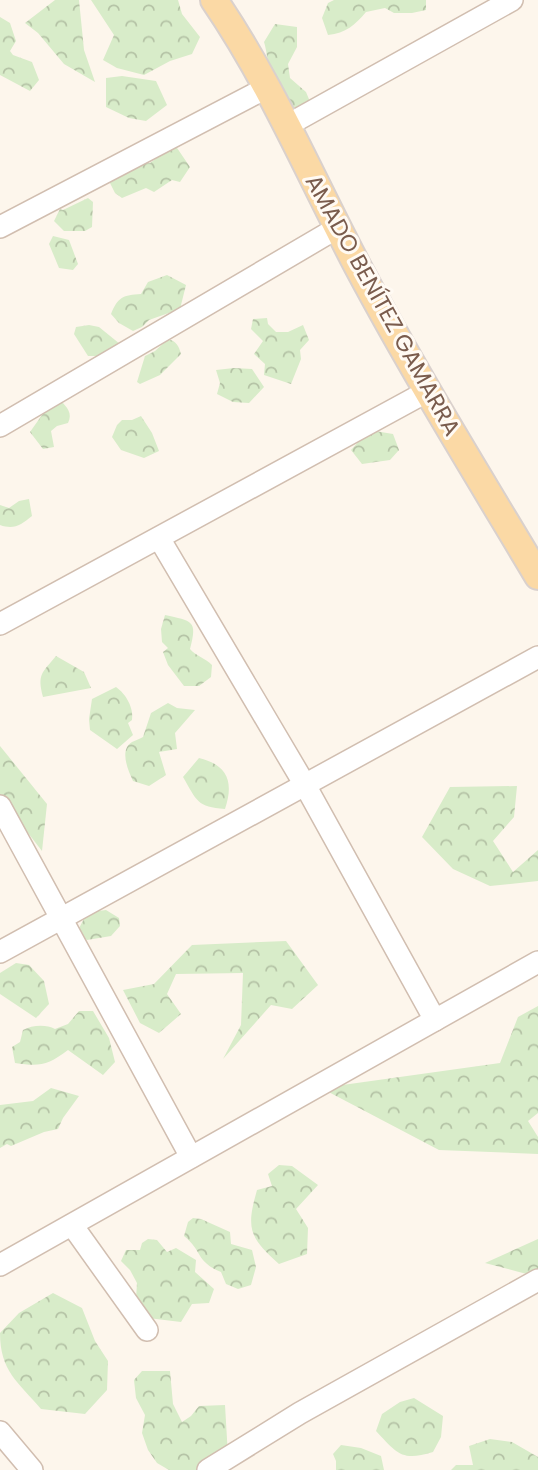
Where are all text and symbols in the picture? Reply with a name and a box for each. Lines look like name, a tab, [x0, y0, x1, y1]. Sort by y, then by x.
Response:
street label: AMADO BENÍTEZ GAMARRA	[298, 169, 468, 441]

